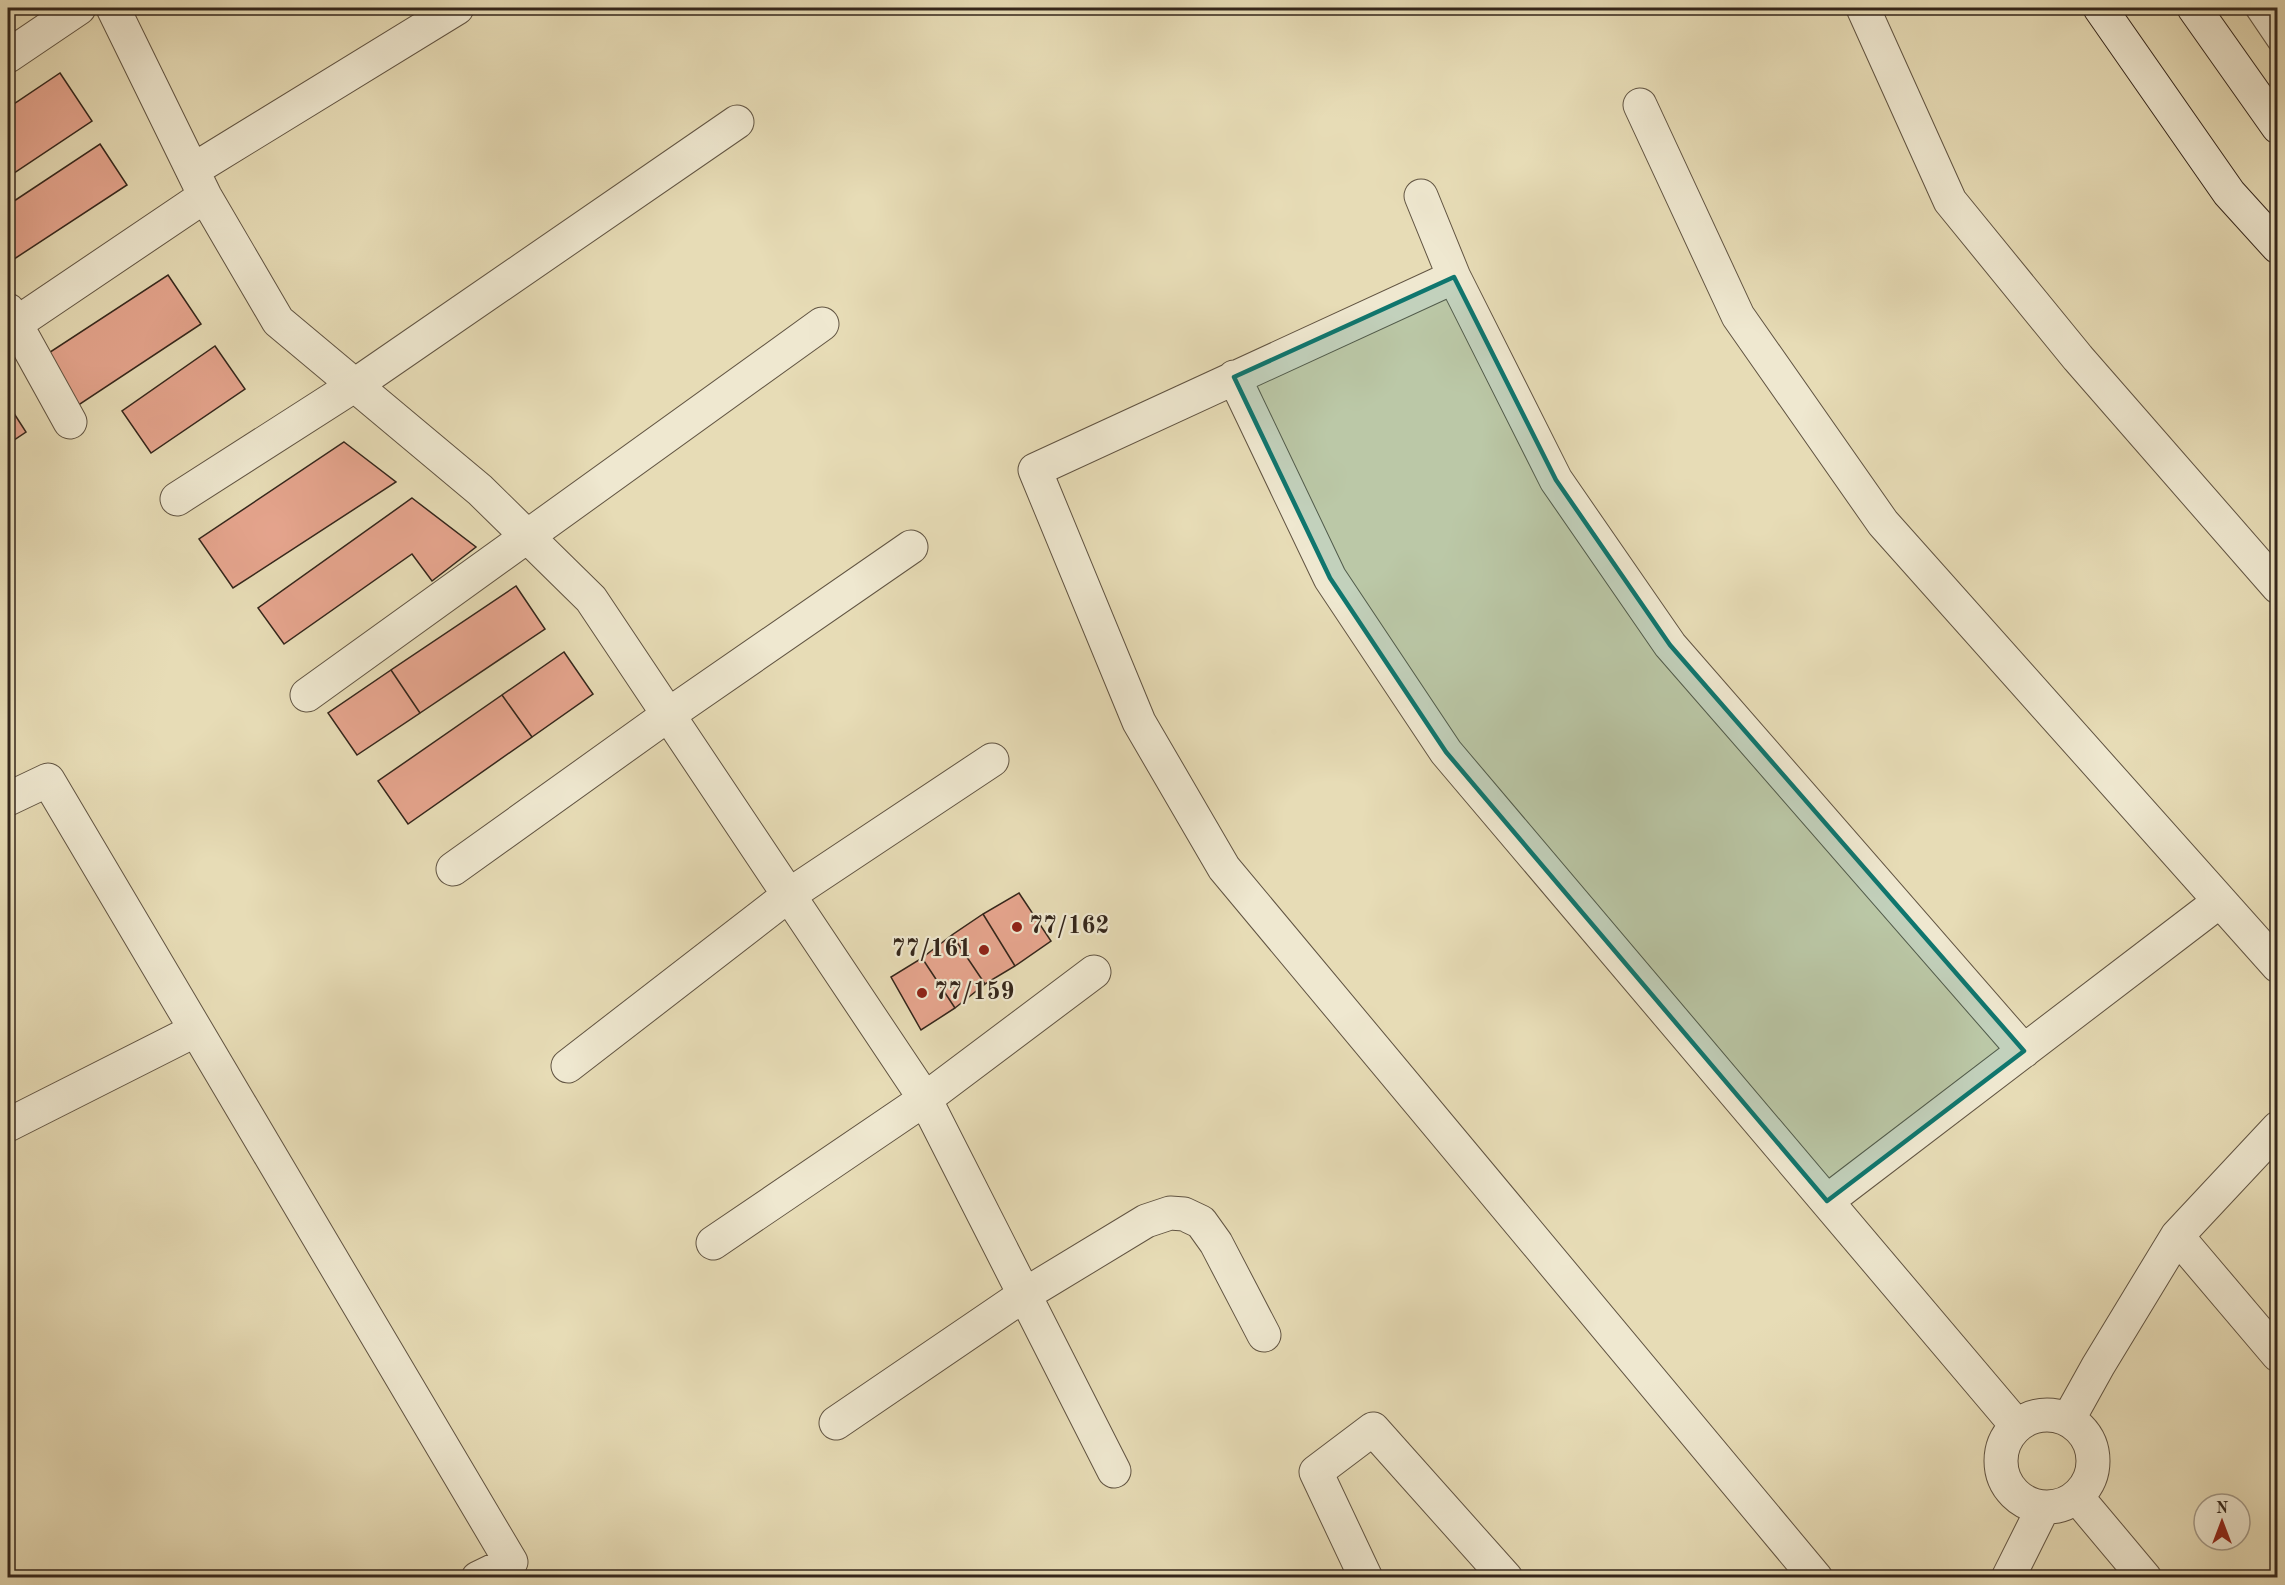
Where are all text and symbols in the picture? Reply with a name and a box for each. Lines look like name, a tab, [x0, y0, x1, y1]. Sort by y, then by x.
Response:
place label: 77/162	[1029, 915, 1109, 939]
marker: 77/162	[1010, 920, 1024, 934]
place label: 77/161	[892, 938, 972, 962]
marker: 77/161	[977, 943, 991, 957]
place label: 77/159	[934, 980, 1014, 1005]
marker: 77/159	[915, 986, 929, 1000]
north arrow	[2192, 1492, 2252, 1552]
text: N	[2216, 1501, 2229, 1517]

